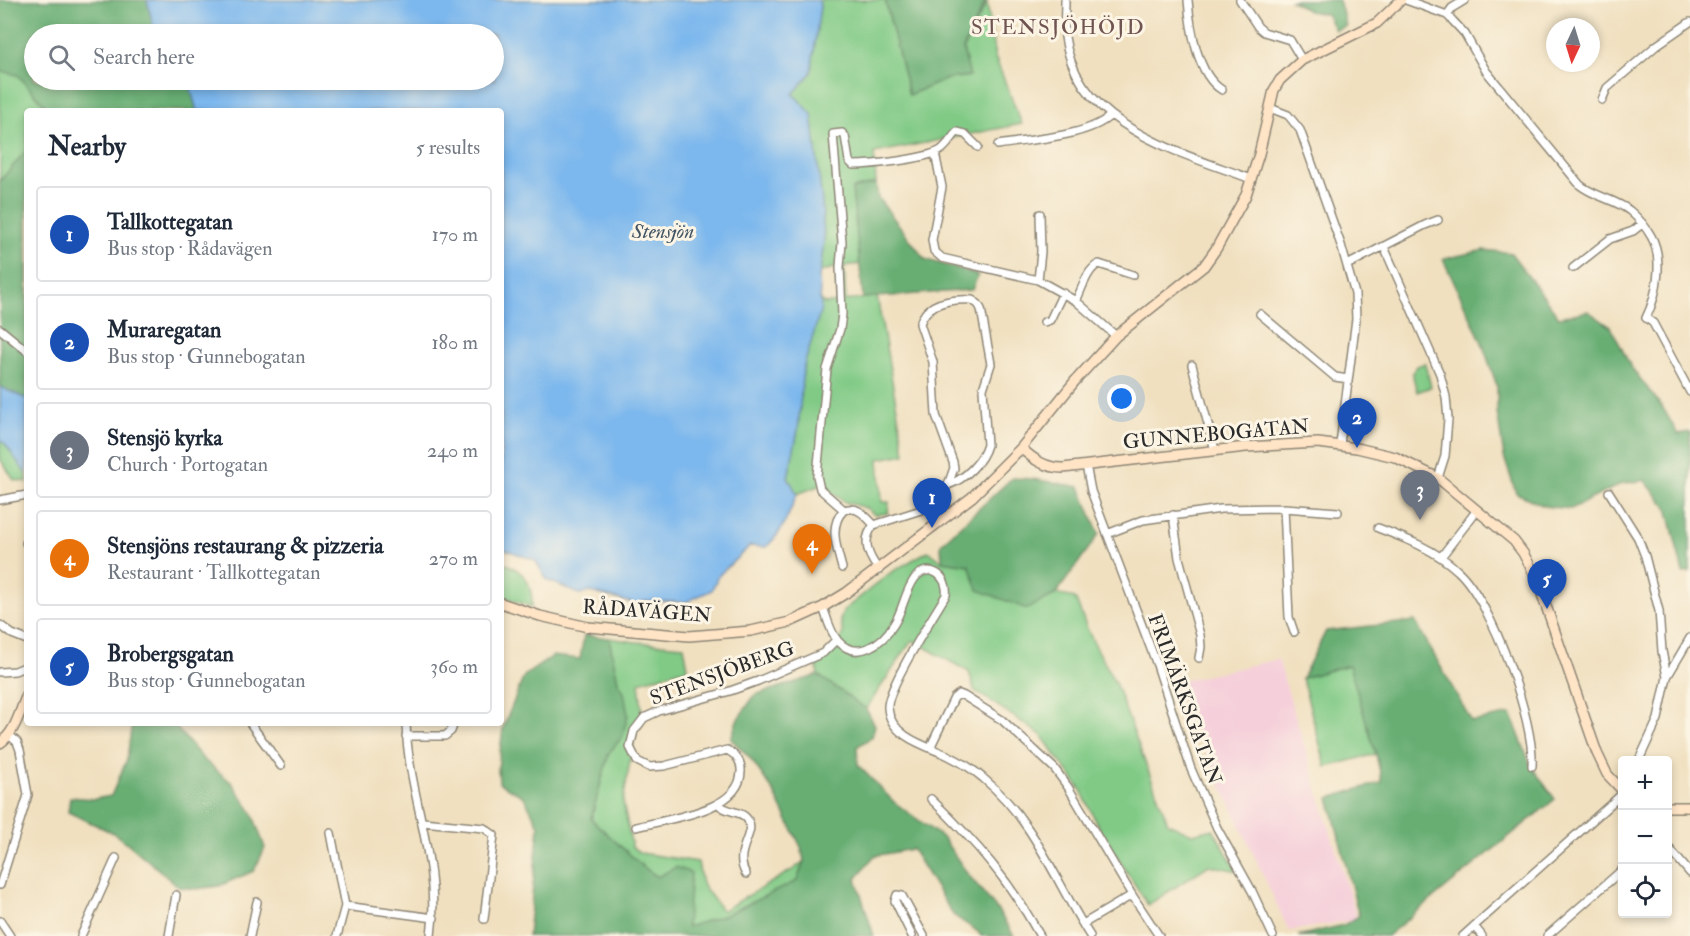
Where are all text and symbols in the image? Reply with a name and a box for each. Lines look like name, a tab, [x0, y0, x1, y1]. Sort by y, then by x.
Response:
district label: STENSJÖHÖJD	[971, 14, 1145, 41]
north arrow	[1546, 18, 1600, 72]
search box	[24, 24, 504, 90]
icon: search	[45, 41, 78, 74]
text: Search here	[93, 43, 195, 71]
text: Nearby	[48, 131, 126, 163]
text: 5 results	[416, 135, 480, 160]
text: Tallkottegatan	[107, 208, 233, 236]
water label: Stensjön	[631, 218, 694, 245]
text: 1	[66, 222, 73, 247]
text: 170 m	[432, 222, 478, 247]
text: Bus stop · Rådavägen	[107, 236, 272, 261]
text: Muraregatan	[107, 316, 221, 344]
text: 2	[64, 330, 75, 355]
text: 180 m	[431, 330, 478, 355]
text: Bus stop · Gunnebogatan	[107, 344, 306, 369]
your location	[1107, 384, 1136, 413]
pin: 2	[1338, 398, 1376, 448]
street label: GUNNEBOGATAN	[1122, 413, 1310, 455]
text: Stensjö kyrka	[107, 424, 223, 452]
text: 3	[66, 438, 73, 463]
text: 240 m	[427, 438, 478, 463]
text: Church · Portogatan	[107, 452, 268, 477]
pin: 3	[1400, 470, 1440, 520]
pin: 1	[912, 478, 952, 528]
pin: 4	[792, 524, 832, 574]
text: Stensjöns restaurang & pizzeria	[107, 532, 384, 560]
text: 4	[64, 546, 75, 571]
text: 270 m	[429, 546, 478, 571]
text: Restaurant · Tallkottegatan	[107, 560, 321, 585]
pin: 5	[1528, 560, 1566, 609]
street label: RÅDAVÄGEN	[582, 594, 712, 628]
street label: FRIMÄRKSGATAN	[1142, 610, 1228, 788]
street label: STENSJÖBERG	[647, 635, 798, 711]
text: Brobergsgatan	[107, 640, 234, 668]
text: 5	[65, 654, 74, 679]
text: 360 m	[430, 654, 478, 679]
text: Bus stop · Gunnebogatan	[107, 668, 306, 693]
map controls	[1618, 756, 1672, 918]
button: +	[1618, 756, 1672, 810]
button: −	[1618, 810, 1672, 864]
button: locate	[1618, 864, 1672, 918]

